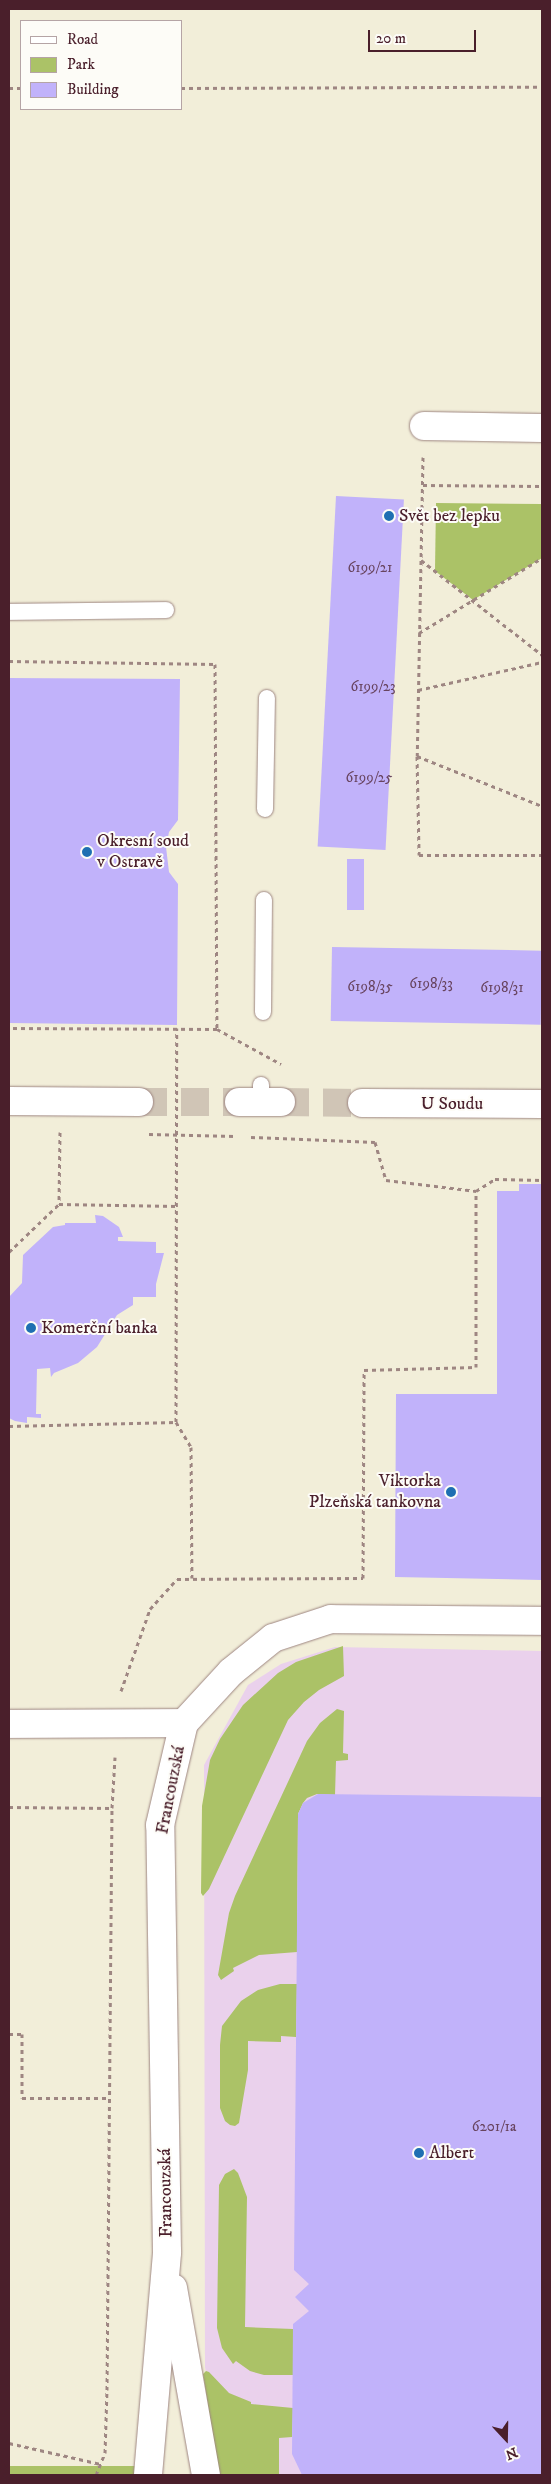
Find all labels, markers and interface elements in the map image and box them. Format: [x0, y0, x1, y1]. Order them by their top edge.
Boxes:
legend [20, 20, 182, 110]
scale bar [371, 20, 478, 52]
text: 20 m [376, 29, 406, 48]
text: Road [67, 30, 98, 49]
text: Park [67, 55, 95, 74]
text: Building [67, 80, 119, 99]
place label: Svět bez lepku [399, 505, 500, 527]
marker: Svět bez lepku [383, 510, 395, 522]
house number: 6199/21 [347, 559, 393, 577]
house number: 6199/23 [350, 678, 396, 696]
house number: 6199/25 [346, 769, 392, 787]
place label: Okresní soud v Ostravě [97, 831, 189, 874]
marker: Okresní soud v Ostravě [81, 846, 93, 858]
house number: 6198/33 [409, 975, 453, 993]
house number: 6198/35 [347, 978, 393, 996]
house number: 6198/31 [480, 979, 524, 997]
street label: U Soudu [421, 1093, 483, 1115]
place label: Komerční banka [41, 1317, 157, 1339]
marker: Komerční banka [25, 1322, 37, 1334]
place label: Viktorka Plzeňská tankovna [309, 1471, 441, 1514]
marker: Viktorka Plzeňská tankovna [445, 1486, 457, 1498]
street label: Francouzská [152, 1744, 190, 1836]
house number: 6201/1a [472, 2118, 516, 2136]
place label: Albert [429, 2142, 474, 2164]
marker: Albert [413, 2147, 425, 2159]
street label: Francouzská [154, 2148, 178, 2238]
north arrow [481, 2414, 531, 2464]
text: N [503, 2443, 520, 2463]

